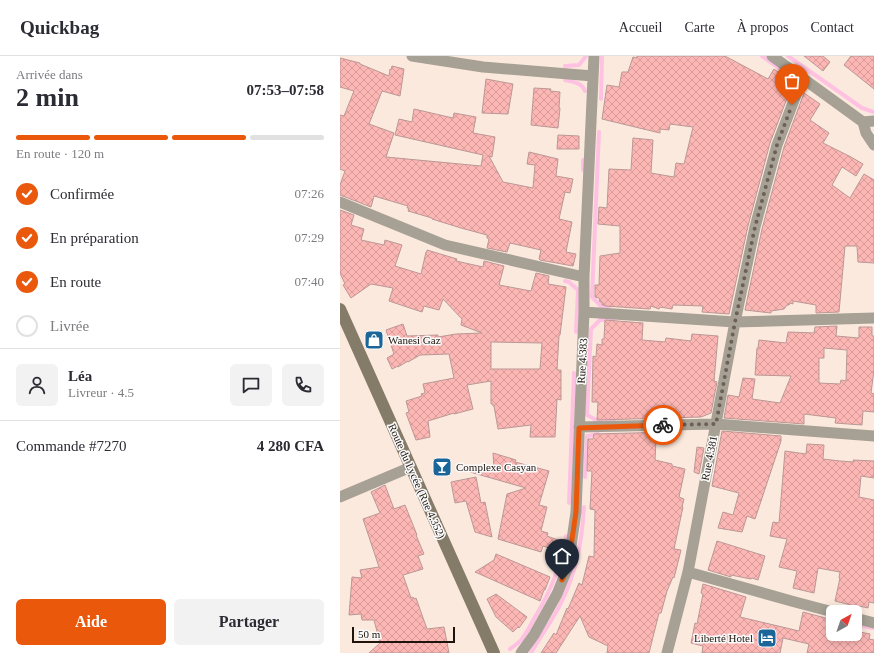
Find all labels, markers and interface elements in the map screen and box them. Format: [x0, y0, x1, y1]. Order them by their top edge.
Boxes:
text: Quickbag [20, 17, 99, 38]
text: Accueil [619, 20, 662, 35]
text: Carte [684, 20, 715, 35]
text: À propos [737, 20, 788, 35]
text: Contact [810, 20, 854, 35]
pin [775, 64, 809, 105]
text: Arrivée dans [16, 67, 83, 82]
icon: bag [781, 70, 803, 92]
text: 07:53–07:58 [247, 82, 324, 98]
text: 2 min [16, 83, 79, 112]
text: En route · 120 m [16, 146, 104, 161]
icon: check [16, 183, 38, 205]
text: Confirmée [50, 186, 114, 202]
text: 07:26 [294, 186, 324, 201]
icon: check [16, 227, 38, 249]
text: En préparation [50, 230, 139, 246]
text: 07:29 [294, 230, 324, 245]
icon: check [16, 271, 38, 293]
text: En route [50, 274, 101, 290]
text: 07:40 [294, 274, 324, 289]
text: Livrée [50, 318, 89, 334]
shop icon: Wanesi Gaz [363, 329, 385, 351]
place label: Wanesi Gaz [388, 334, 441, 346]
street label: Rue 4.383 [575, 338, 589, 384]
button: person [16, 364, 58, 406]
button: chat [230, 364, 272, 406]
button: phone [282, 364, 324, 406]
text: Léa [68, 368, 92, 384]
text: Livreur · 4.5 [68, 385, 134, 400]
courier [643, 405, 683, 445]
icon: bike [652, 414, 674, 436]
street label: Route du Lycée (Rue 4.352) [385, 422, 448, 541]
street label: Rue 4.381 [699, 435, 719, 481]
text: Commande #7270 [16, 438, 126, 454]
text: 4 280 CFA [257, 438, 324, 454]
bar icon: Complexe Casyan [431, 456, 453, 478]
place label: Complexe Casyan [456, 461, 537, 473]
pin [545, 539, 579, 580]
icon: home [551, 545, 573, 567]
button: Aide [16, 599, 166, 645]
button: Partager [174, 599, 324, 645]
north arrow [826, 605, 862, 641]
map controls [826, 605, 862, 641]
scale bar [352, 625, 455, 644]
hotel icon: Liberté Hotel [756, 627, 778, 649]
text: 50 m [358, 628, 380, 640]
place label: Liberté Hotel [694, 632, 753, 644]

